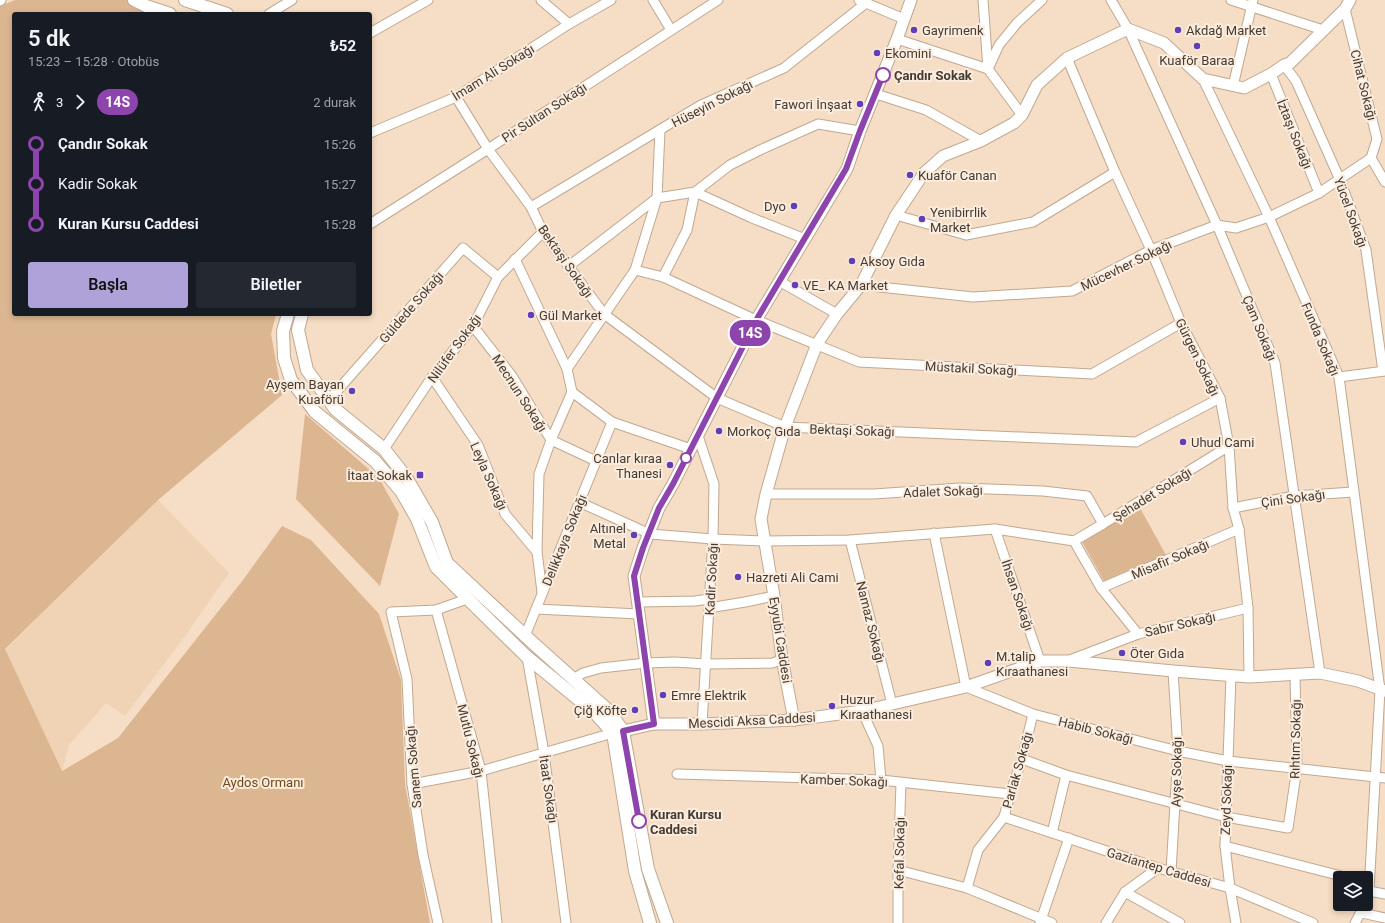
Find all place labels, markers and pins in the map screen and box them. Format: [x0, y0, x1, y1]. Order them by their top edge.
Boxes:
place label: Gayrimenk [922, 23, 984, 38]
place label: Akdağ Market [1186, 23, 1266, 38]
marker: Gayrimenk [909, 25, 919, 35]
marker: Akdağ Market [1173, 25, 1183, 35]
marker: Kuaför Baraa [1192, 41, 1202, 51]
place label: Ekomini [885, 46, 931, 61]
marker: Ekomini [872, 48, 882, 58]
place label: Kuaför Baraa [1159, 53, 1235, 68]
marker: Çandır Sokak [875, 67, 891, 83]
place label: Çandır Sokak [894, 68, 973, 83]
place label: Fawori İnşaat [774, 97, 852, 112]
marker: Fawori İnşaat [855, 99, 865, 109]
place label: Kuaför Canan [918, 168, 997, 183]
marker: Kuaför Canan [905, 170, 915, 180]
place label: Dyo [764, 199, 786, 214]
marker: Dyo [789, 201, 799, 211]
place label: Yenibirrlik Market [930, 205, 987, 235]
marker: Yenibirrlik Market [917, 214, 927, 224]
place label: Aksoy Gıda [860, 254, 925, 269]
marker: Aksoy Gıda [847, 256, 857, 266]
place label: VE_ KA Market [803, 278, 888, 293]
marker: VE_ KA Market [790, 280, 800, 290]
place label: Gül Market [539, 308, 602, 323]
marker: Gül Market [526, 310, 536, 320]
place label: Ayşem Bayan Kuaförü [266, 377, 344, 407]
marker: Ayşem Bayan Kuaförü [347, 386, 357, 396]
place label: Morkoç Gıda [727, 424, 801, 439]
marker: Morkoç Gıda [714, 426, 724, 436]
place label: Uhud Cami [1191, 435, 1254, 450]
marker: Uhud Cami [1178, 437, 1188, 447]
place label: Canlar kıraa Thanesi [593, 451, 662, 481]
unlabelled marker [680, 452, 692, 464]
marker: Canlar kıraa Thanesi [665, 460, 675, 470]
place label: İtaat Sokak [347, 468, 412, 483]
marker: İtaat Sokak [415, 470, 425, 480]
place label: Altınel Metal [590, 521, 626, 551]
marker: Altınel Metal [629, 530, 639, 540]
place label: Hazreti Ali Cami [746, 570, 839, 585]
marker: Hazreti Ali Cami [733, 572, 743, 582]
place label: Öter Gıda [1130, 646, 1184, 661]
marker: Öter Gıda [1117, 648, 1127, 658]
place label: M.talip Kıraathanesi [996, 649, 1068, 679]
marker: M.talip Kıraathanesi [983, 658, 993, 668]
place label: Emre Elektrik [671, 688, 747, 703]
marker: Emre Elektrik [658, 690, 668, 700]
place label: Huzur Kıraathanesi [840, 692, 912, 722]
marker: Huzur Kıraathanesi [827, 701, 837, 711]
place label: Çiğ Köfte [574, 703, 627, 718]
marker: Çiğ Köfte [630, 705, 640, 715]
place label: Kuran Kursu Caddesi [650, 807, 722, 837]
marker: Kuran Kursu Caddesi [631, 813, 647, 829]

